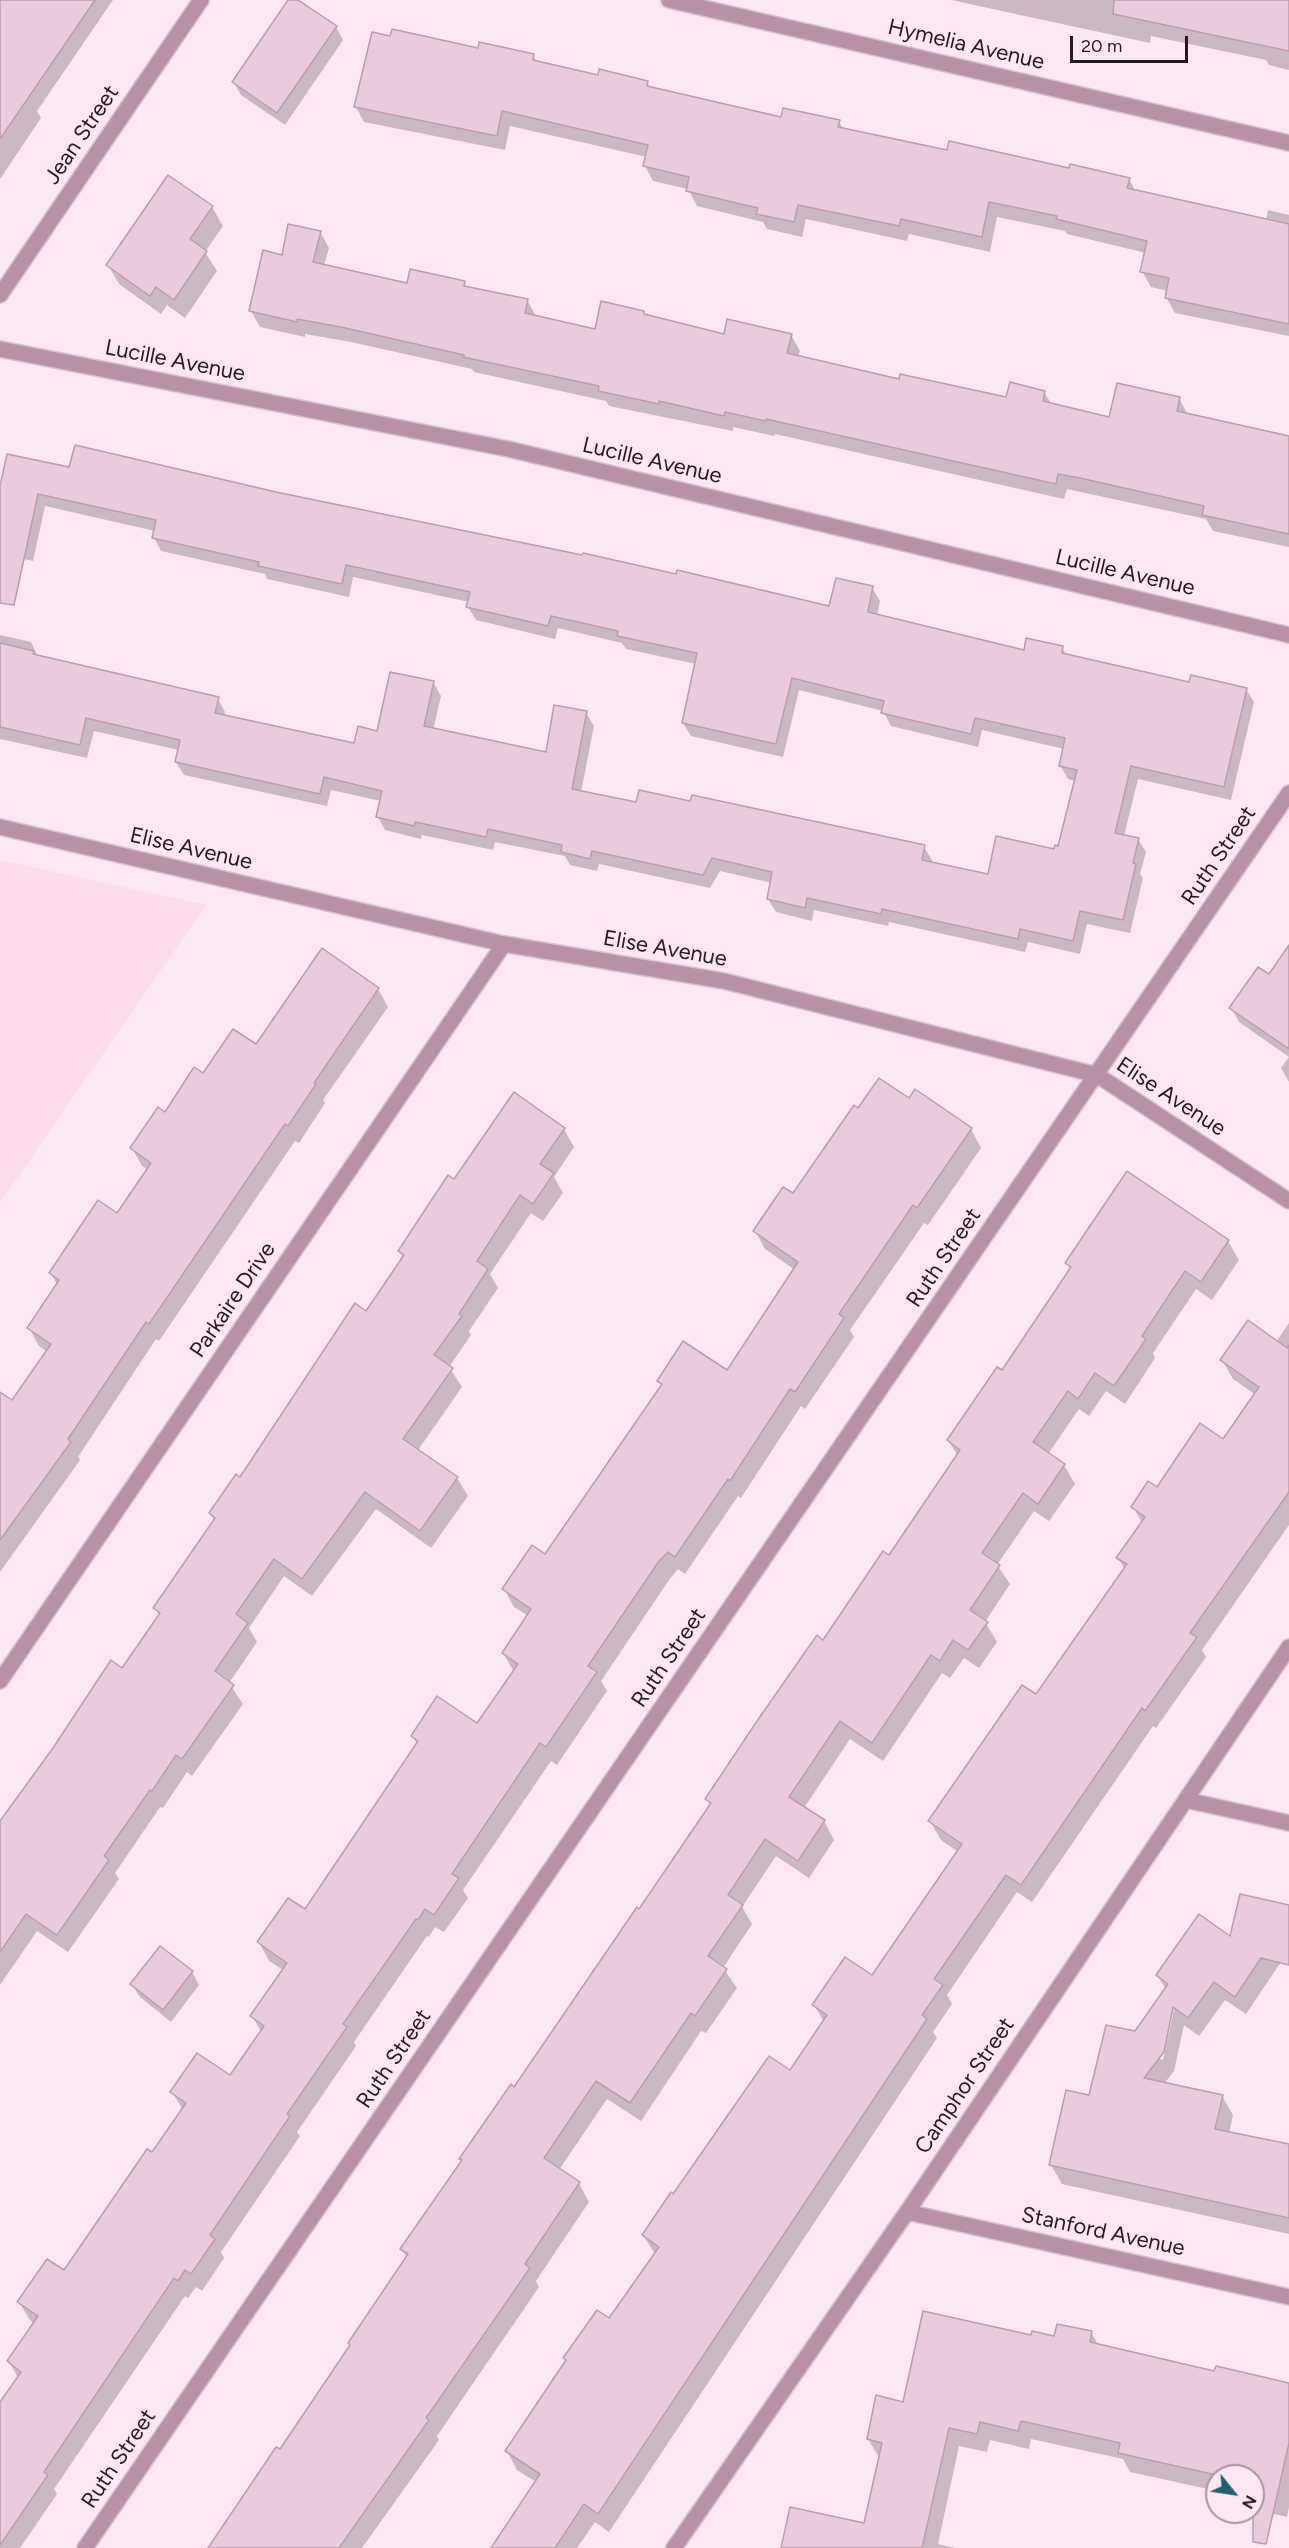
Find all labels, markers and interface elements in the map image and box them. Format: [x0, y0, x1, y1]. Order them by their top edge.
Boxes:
street label: Hymelia Avenue [885, 14, 1047, 76]
scale bar [1073, 24, 1192, 62]
text: 20 m [1081, 35, 1122, 57]
street label: Jean Street [39, 80, 125, 190]
street label: Lucille Avenue [103, 334, 247, 388]
street label: Lucille Avenue [580, 432, 724, 490]
street label: Lucille Avenue [1053, 544, 1197, 602]
street label: Ruth Street [1176, 801, 1262, 911]
street label: Elise Avenue [127, 822, 255, 876]
street label: Elise Avenue [601, 925, 729, 973]
street label: Elise Avenue [1111, 1052, 1231, 1142]
street label: Ruth Street [901, 1203, 987, 1313]
street label: Parkaire Drive [185, 1237, 281, 1363]
street label: Ruth Street [626, 1603, 712, 1713]
street label: Ruth Street [351, 2004, 437, 2114]
street label: Camphor Street [910, 2013, 1020, 2159]
street label: Stanford Avenue [1019, 2202, 1187, 2262]
street label: Ruth Street [76, 2404, 162, 2514]
north arrow [1205, 2464, 1265, 2524]
text: N [1238, 2492, 1261, 2512]

